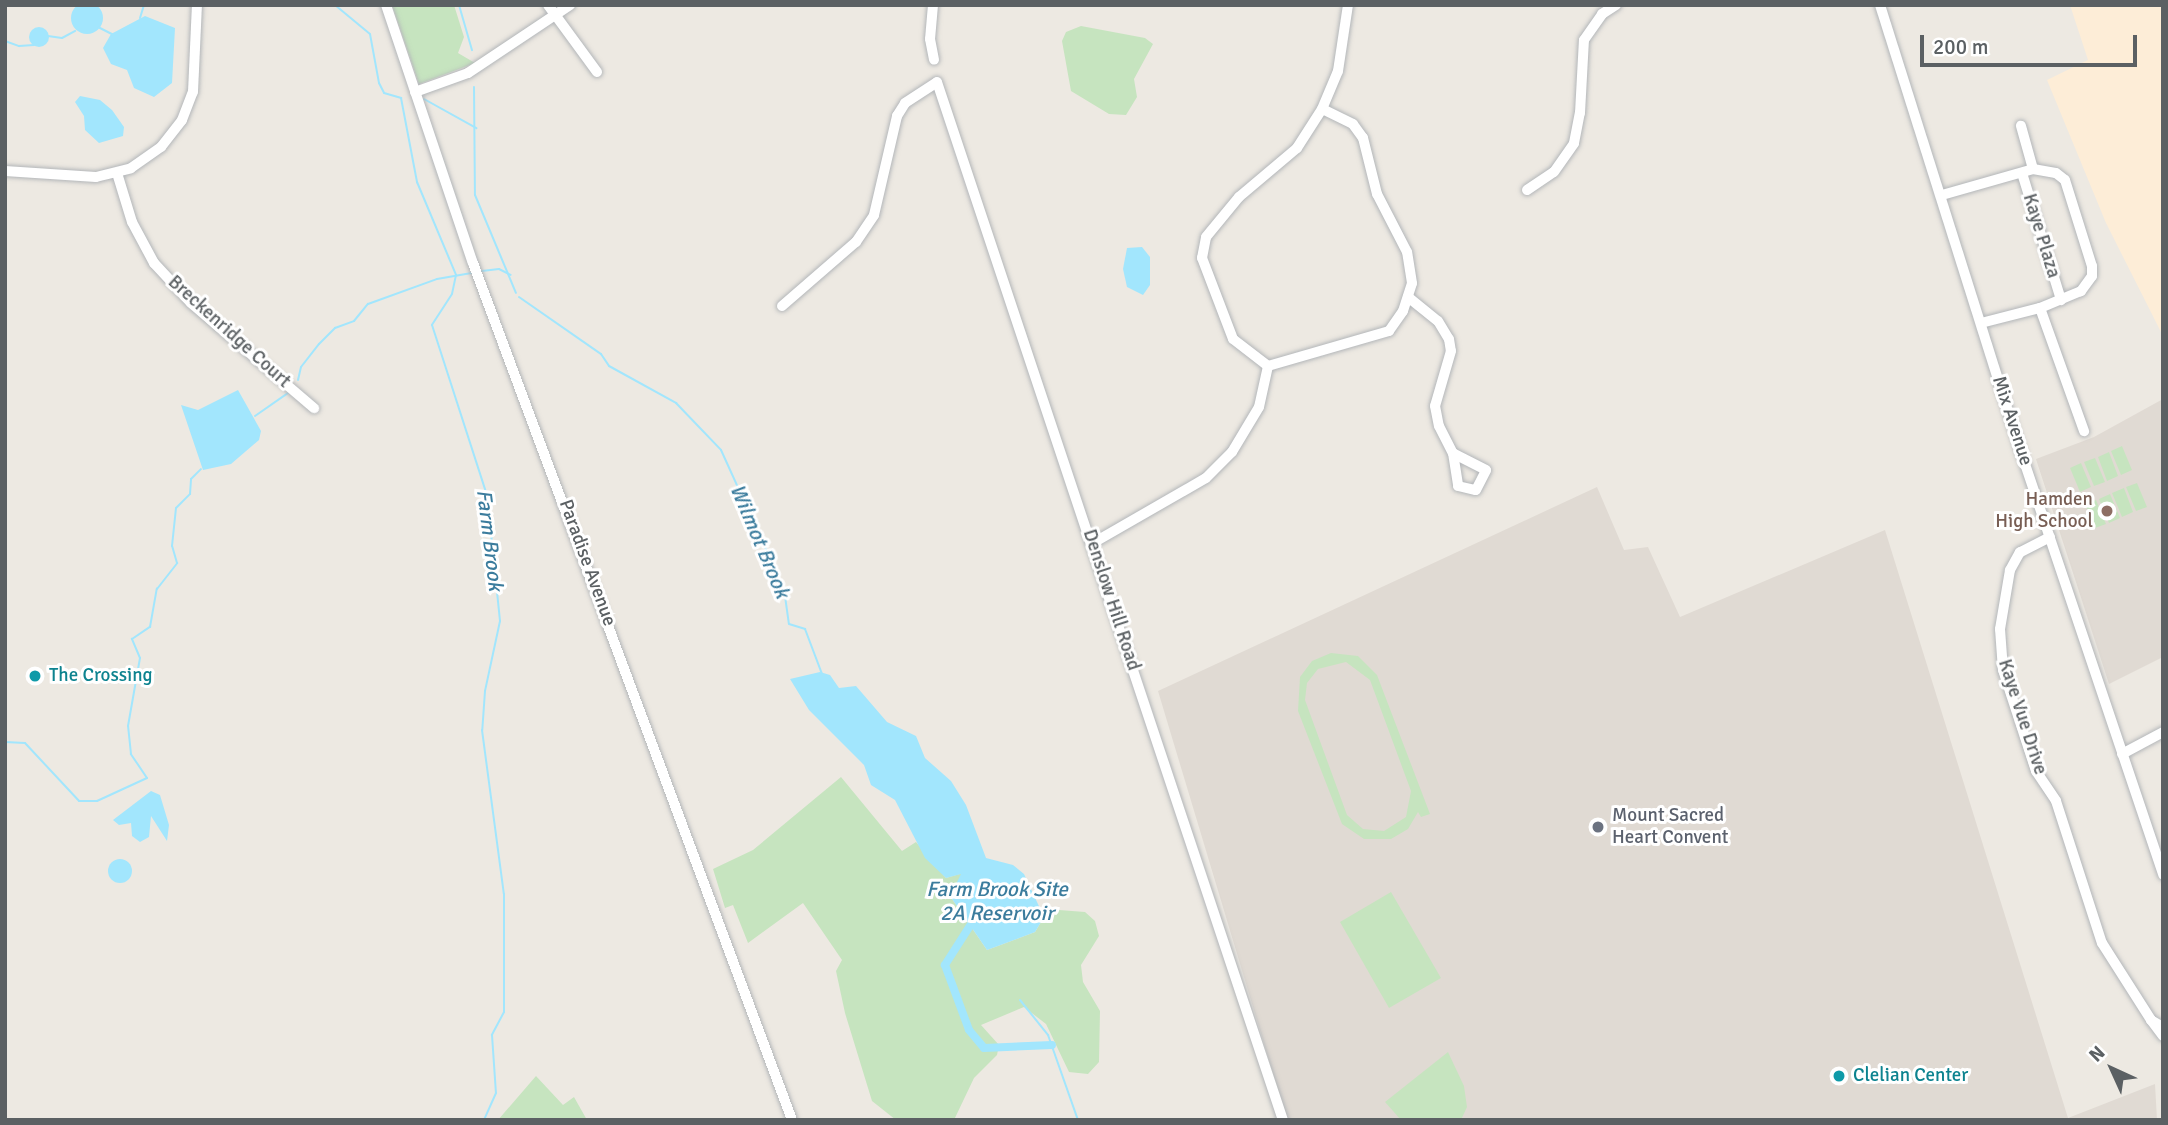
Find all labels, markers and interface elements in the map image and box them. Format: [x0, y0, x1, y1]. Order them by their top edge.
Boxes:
scale bar [1923, 21, 2140, 65]
text: 200 m [1933, 34, 1988, 60]
street label: Kaye Plaza [2017, 191, 2065, 281]
street label: Breckenridge Court [163, 271, 295, 393]
street label: Mix Avenue [1987, 373, 2037, 469]
water label: Wilmot Brook [725, 480, 795, 602]
water label: Farm Brook [471, 488, 509, 592]
place label: Hamden High School [1995, 489, 2093, 533]
street label: Paradise Avenue [554, 497, 620, 629]
marker: Hamden High School [2099, 503, 2115, 519]
street label: Denslow Hill Road [1077, 526, 1145, 674]
street label: Kaye Vue Drive [1993, 656, 2051, 778]
place label: The Crossing [49, 665, 153, 687]
marker: The Crossing [27, 668, 43, 684]
place label: Mount Sacred Heart Convent [1612, 805, 1728, 849]
marker: Mount Sacred Heart Convent [1590, 819, 1606, 835]
water label: Farm Brook Site 2A Reservoir [926, 876, 1068, 926]
north arrow [2077, 1034, 2147, 1104]
text: N [2084, 1041, 2110, 1067]
place label: Clelian Center [1853, 1065, 1968, 1087]
marker: Clelian Center [1831, 1068, 1847, 1084]

